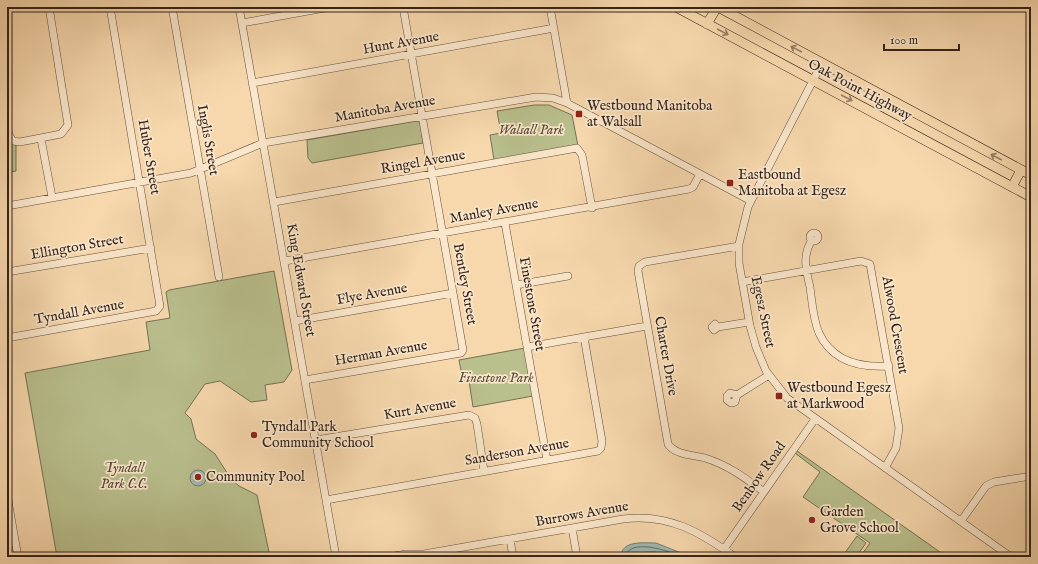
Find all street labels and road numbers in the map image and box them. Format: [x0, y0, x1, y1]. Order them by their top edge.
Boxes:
street label: Hunt Avenue [361, 27, 441, 59]
street label: Oak Point Highway [805, 55, 915, 125]
street label: Manitoba Avenue [333, 91, 437, 127]
street label: Inglis Street [193, 103, 223, 177]
street label: Huber Street [134, 118, 164, 196]
street label: Ringel Avenue [379, 146, 467, 178]
street label: Manley Avenue [448, 194, 540, 228]
street label: King Edward Street [282, 222, 320, 338]
street label: Ellington Street [29, 230, 125, 264]
street label: Bentley Street [449, 242, 481, 327]
street label: Finestone Street [515, 255, 549, 353]
street label: Egesz Street [747, 274, 779, 350]
street label: Alwood Crescent [877, 274, 912, 375]
street label: Flye Avenue [335, 279, 409, 309]
street label: Tyndall Avenue [33, 295, 126, 329]
street label: Charter Drive [650, 315, 682, 398]
street label: Herman Avenue [333, 336, 429, 370]
street label: Kurt Avenue [382, 394, 458, 424]
street label: Sanderson Avenue [464, 434, 571, 470]
street label: Benbow Road [728, 438, 790, 516]
street label: Burrows Avenue [534, 497, 630, 531]

